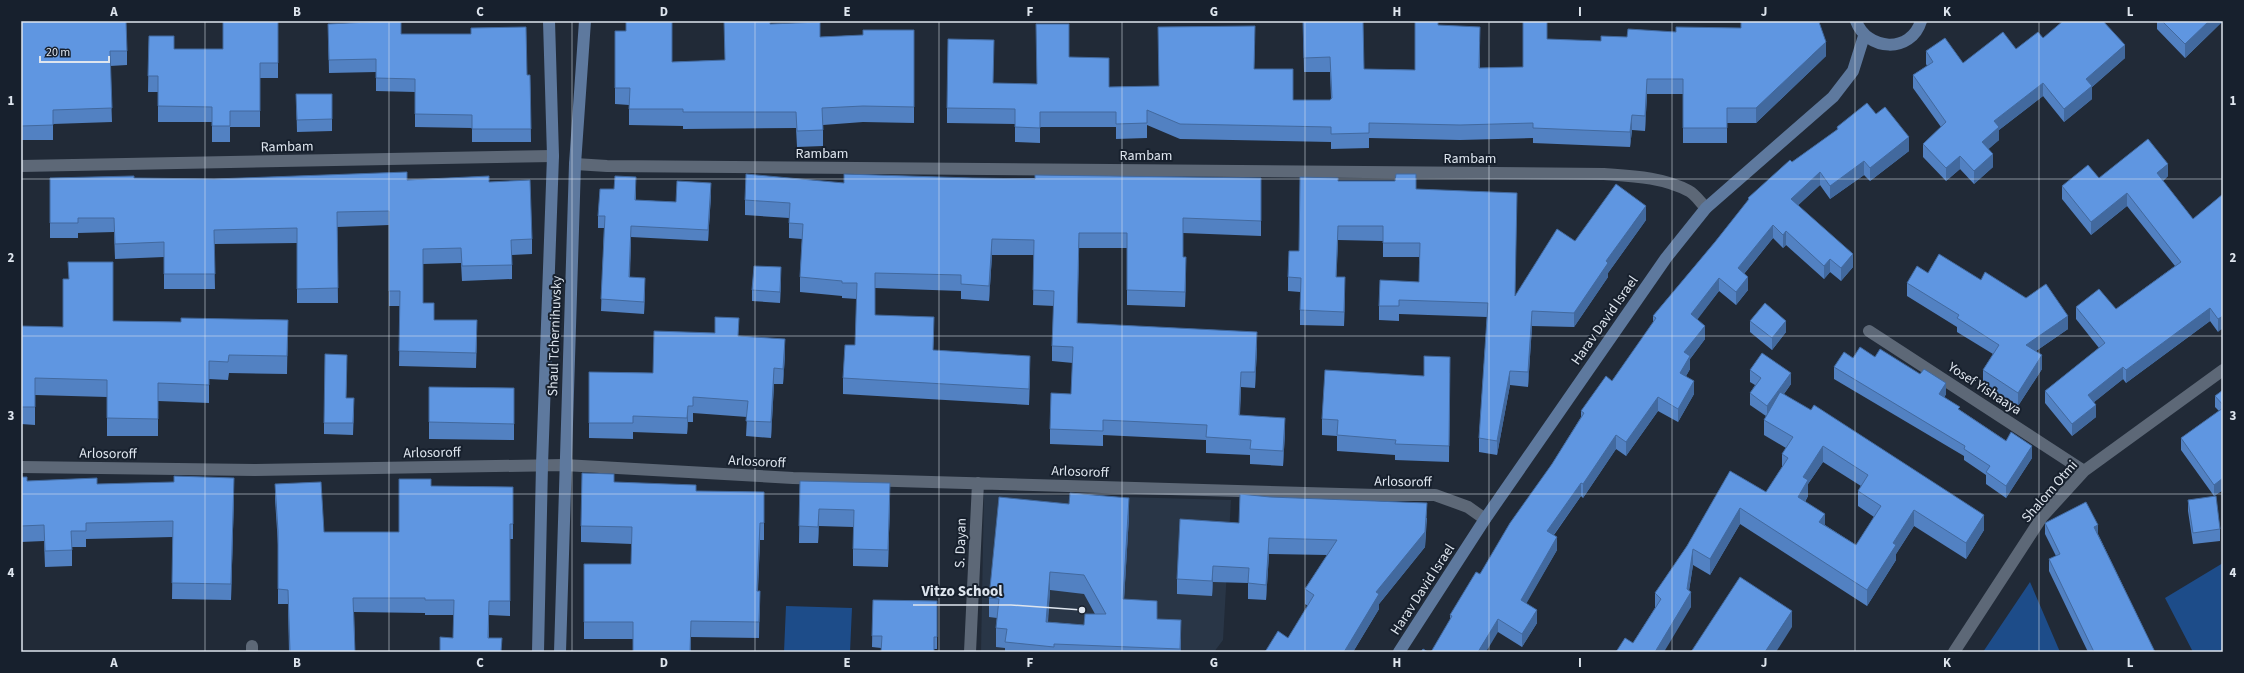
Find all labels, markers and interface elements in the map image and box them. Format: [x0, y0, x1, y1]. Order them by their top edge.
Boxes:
text: A [109, 3, 118, 21]
text: B [293, 3, 301, 21]
text: C [476, 3, 484, 21]
text: D [660, 3, 668, 21]
text: E [843, 3, 851, 21]
text: F [1027, 3, 1034, 21]
text: G [1210, 3, 1218, 21]
text: H [1393, 3, 1401, 21]
text: I [1578, 3, 1582, 21]
text: J [1761, 3, 1767, 21]
text: K [1943, 3, 1952, 21]
text: L [2127, 3, 2134, 21]
scale bar [40, 38, 109, 64]
text: 20 m [46, 44, 70, 61]
text: 1 [8, 92, 15, 110]
text: 1 [2230, 92, 2237, 110]
street label: Rambam [260, 137, 314, 157]
street label: Rambam [796, 144, 848, 164]
street label: Rambam [1120, 146, 1172, 166]
street label: Rambam [1444, 149, 1496, 169]
text: 2 [8, 249, 15, 267]
text: 2 [2230, 249, 2237, 267]
street label: Harav David Israel [1567, 271, 1643, 369]
street label: Shaul Tchernihuvsky [543, 275, 567, 397]
street label: Yosef Yishaaya [1943, 357, 2025, 420]
text: 3 [8, 407, 15, 425]
text: 3 [2230, 407, 2237, 425]
street label: Arlosoroff [403, 442, 462, 463]
street label: Arlosoroff [79, 444, 138, 465]
street label: Arlosoroff [728, 451, 787, 474]
street label: Shalom Otmi [2017, 456, 2082, 527]
street label: Arlosoroff [1051, 461, 1110, 483]
street label: Arlosoroff [1374, 472, 1433, 493]
street label: S. Dayan [950, 517, 972, 569]
street label: Harav David Israel [1386, 540, 1460, 639]
text: 4 [8, 564, 15, 582]
text: 4 [2230, 564, 2237, 582]
callout: Vitzo School [913, 578, 1011, 605]
text: Vitzo School [920, 581, 1003, 602]
text: A [109, 654, 118, 672]
text: B [293, 654, 301, 672]
text: C [476, 654, 484, 672]
text: D [660, 654, 668, 672]
text: E [843, 654, 851, 672]
text: F [1027, 654, 1034, 672]
text: G [1210, 654, 1218, 672]
text: H [1393, 654, 1401, 672]
text: I [1578, 654, 1582, 672]
text: J [1761, 654, 1767, 672]
text: K [1943, 654, 1952, 672]
text: L [2127, 654, 2134, 672]

